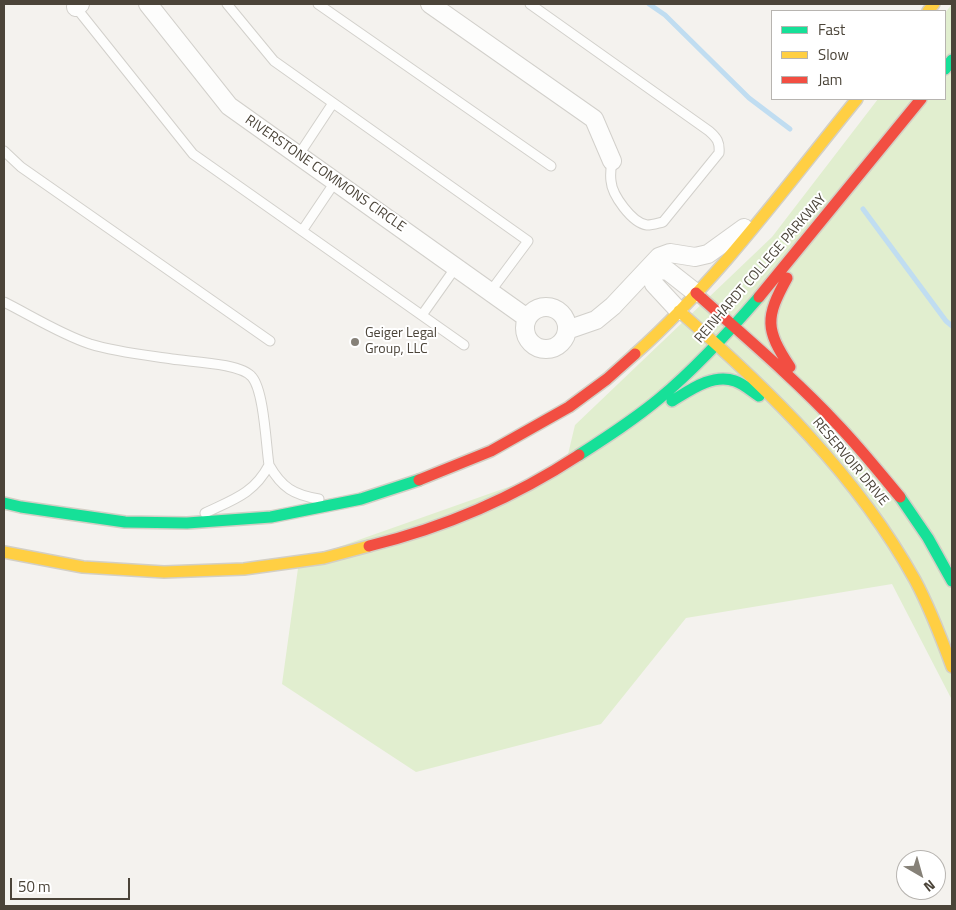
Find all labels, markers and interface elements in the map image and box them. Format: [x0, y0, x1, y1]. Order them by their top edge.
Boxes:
legend [771, 10, 946, 100]
text: Fast [818, 18, 845, 41]
text: Slow [818, 43, 849, 66]
text: Jam [818, 68, 842, 91]
street label: RIVERSTONE COMMONS CIRCLE [241, 112, 409, 236]
street label: REINHARDT COLLEGE PARKWAY [692, 191, 830, 347]
place label: Geiger Legal Group, LLC [365, 326, 437, 358]
marker: Geiger Legal Group, LLC [349, 336, 361, 348]
street label: RESERVOIR DRIVE [808, 415, 892, 509]
north arrow [896, 850, 946, 900]
scale bar [12, 868, 132, 900]
text: 50 m [18, 875, 51, 898]
text: N [920, 875, 940, 898]

